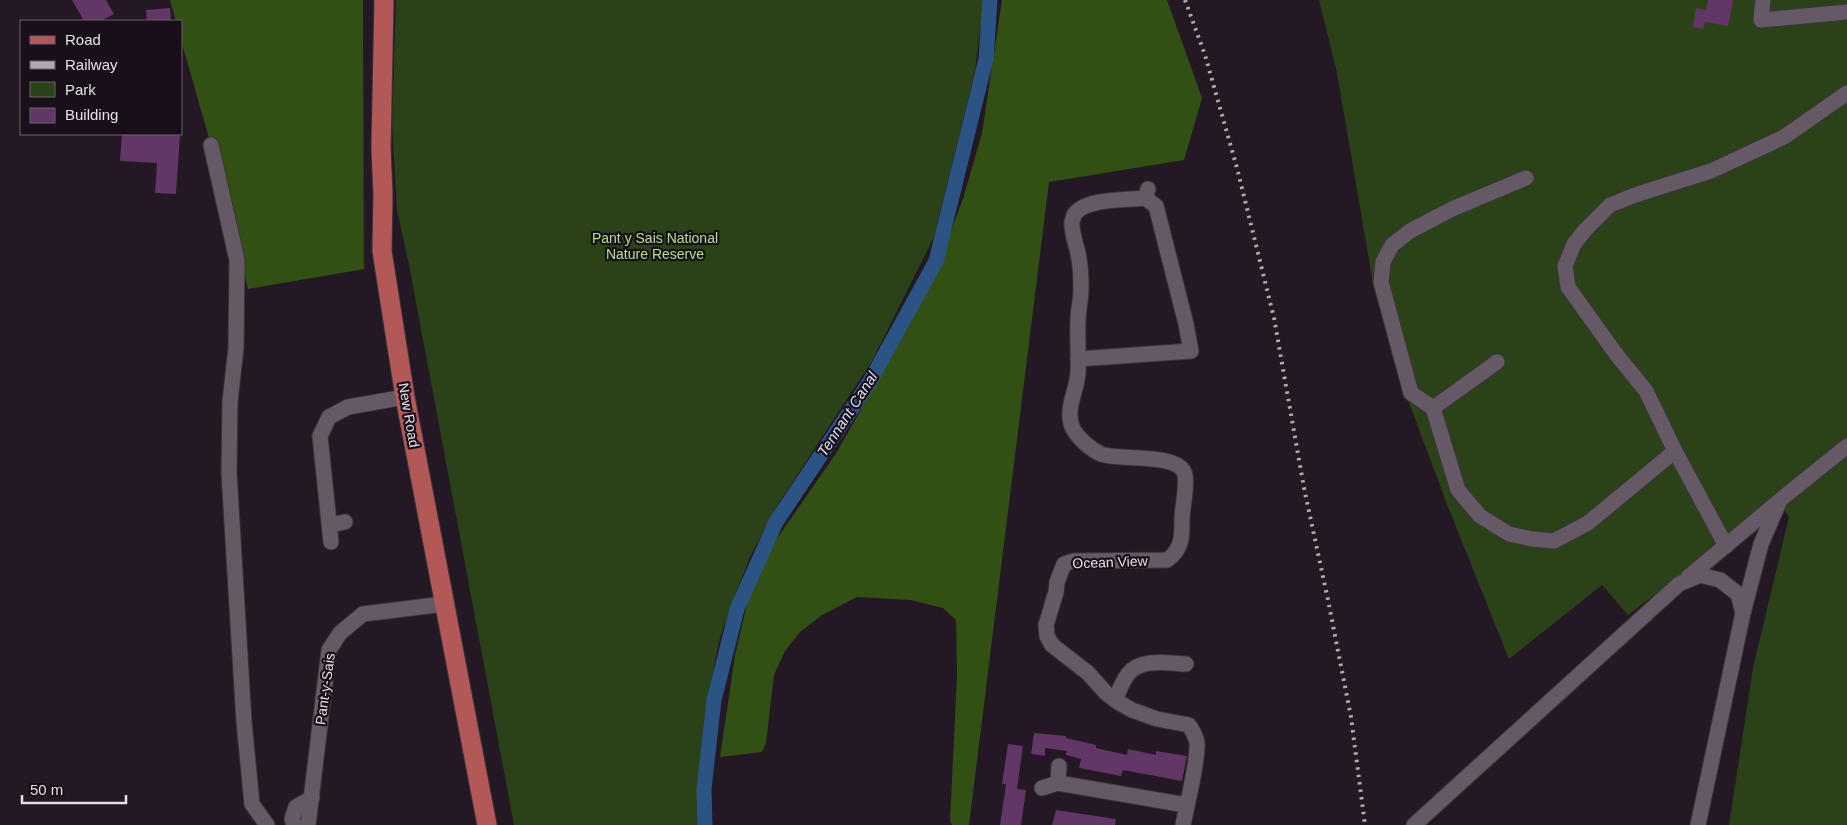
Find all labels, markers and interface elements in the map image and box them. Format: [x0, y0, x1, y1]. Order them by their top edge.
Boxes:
legend [20, 20, 182, 135]
text: Road [65, 31, 101, 48]
text: Railway [65, 56, 118, 73]
text: Park [65, 81, 96, 98]
text: Building [65, 106, 118, 123]
park label: Pant y Sais National Nature Reserve [592, 230, 718, 262]
water label: Tennant Canal [813, 368, 881, 459]
street label: New Road [395, 381, 423, 449]
street label: Ocean View [1072, 553, 1149, 571]
street label: Pant-y-Sais [312, 652, 338, 726]
scale bar [22, 772, 126, 804]
text: 50 m [30, 781, 63, 798]

